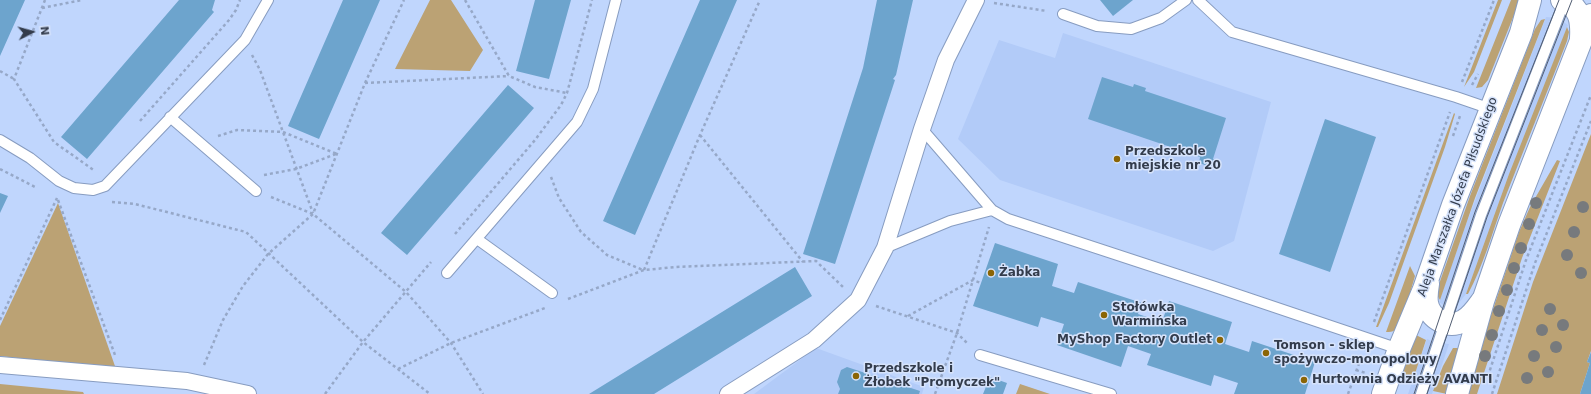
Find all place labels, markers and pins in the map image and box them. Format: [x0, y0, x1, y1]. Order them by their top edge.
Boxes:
place label: Przedszkole miejskie nr 20 [1125, 145, 1221, 173]
marker: Przedszkole miejskie nr 20 [1112, 154, 1122, 164]
place label: Żabka [999, 266, 1040, 280]
marker: Żabka [986, 268, 996, 278]
place label: Stołówka Warmińska [1112, 301, 1187, 329]
marker: Stołówka Warmińska [1099, 310, 1109, 320]
place label: MyShop Factory Outlet [1057, 333, 1212, 347]
marker: MyShop Factory Outlet [1215, 335, 1225, 345]
place label: Tomson - sklep spożywczo-monopolowy [1274, 339, 1437, 367]
marker: Tomson - sklep spożywczo-monopolowy [1261, 348, 1271, 358]
place label: Przedszkole i Żłobek "Promyczek" [864, 362, 1000, 390]
marker: Przedszkole i Żłobek "Promyczek" [851, 371, 861, 381]
place label: Hurtownia Odzieży AVANTI [1312, 373, 1492, 387]
marker: Hurtownia Odzieży AVANTI [1299, 375, 1309, 385]

